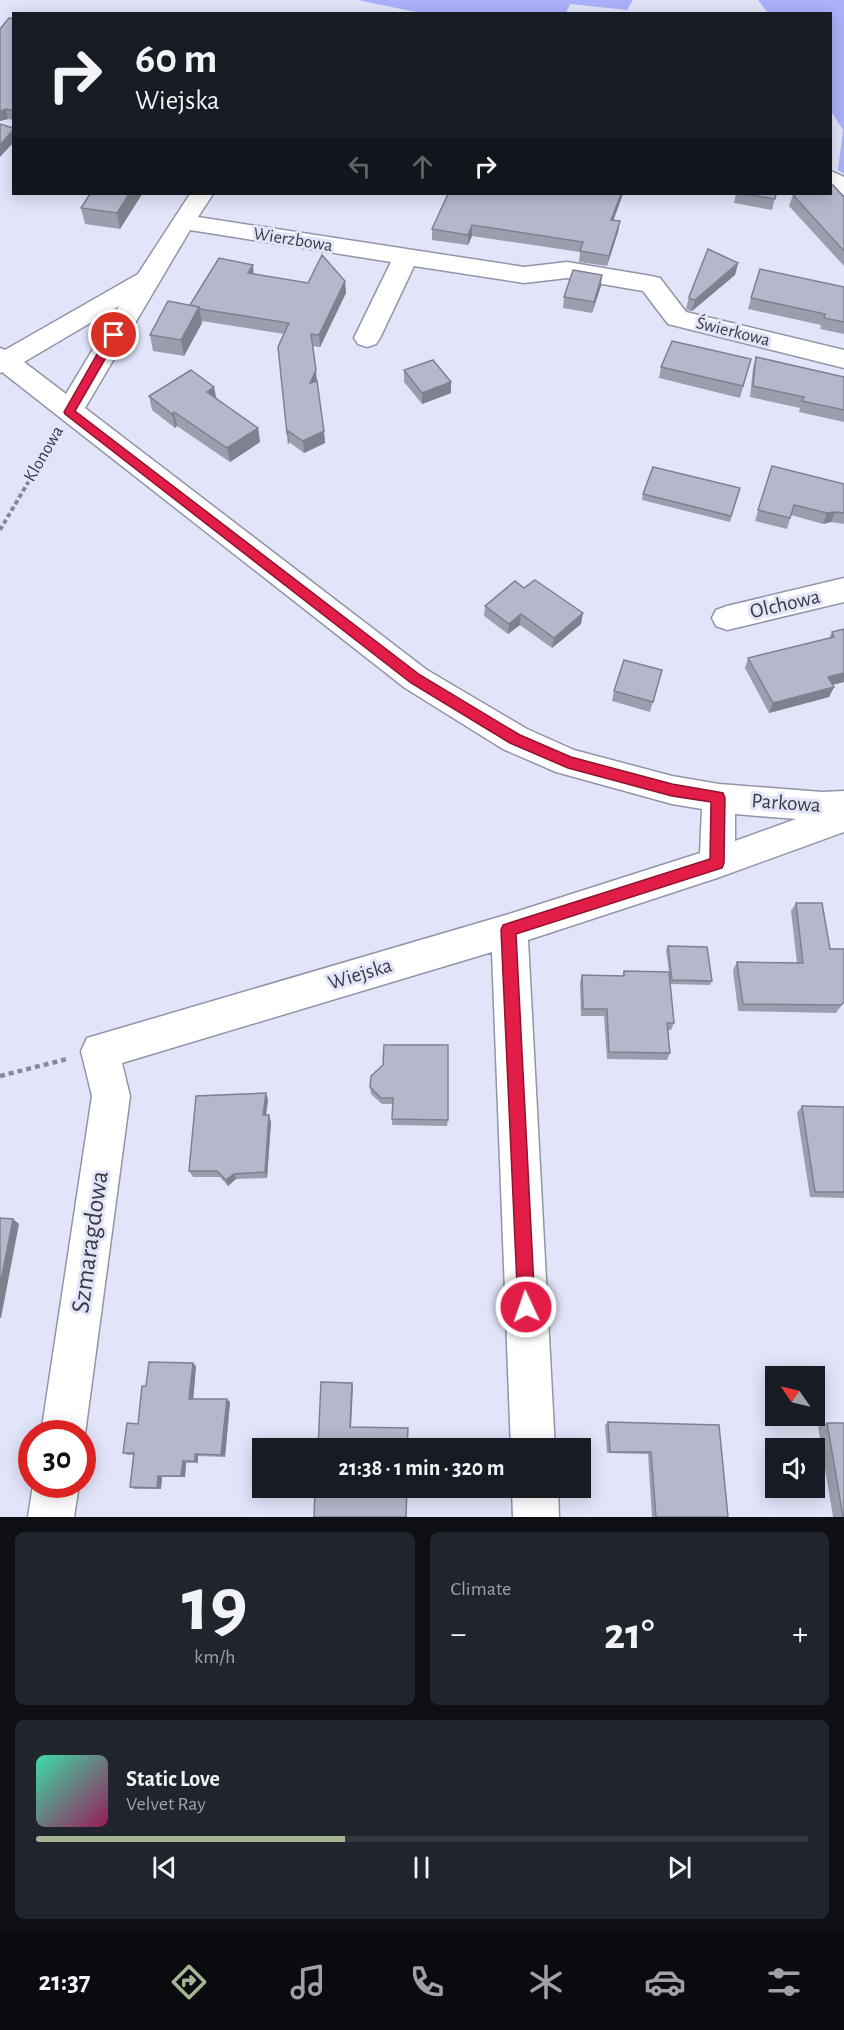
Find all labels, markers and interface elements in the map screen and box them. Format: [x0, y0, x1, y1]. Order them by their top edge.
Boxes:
icon: right [36, 36, 114, 114]
text: 60 m [135, 38, 217, 80]
text: Wiejska [135, 87, 219, 114]
icon: left [343, 150, 376, 183]
icon: ahead [406, 150, 439, 183]
icon: right [469, 150, 502, 183]
street label: Wierzbowa [252, 225, 334, 255]
pin [88, 309, 139, 360]
street label: Świerkowa [694, 311, 772, 350]
icon: arrive [97, 318, 130, 351]
street label: Klonowa [21, 423, 67, 485]
street label: Olchowa [748, 586, 822, 622]
street label: Parkowa [751, 790, 822, 816]
street label: Wiejska [326, 954, 395, 994]
street label: Szmaragdowa [67, 1169, 113, 1315]
position arrow [494, 1275, 558, 1339]
north arrow [765, 1366, 825, 1426]
map controls [765, 1366, 825, 1498]
speed limit sign: 30 [18, 1420, 96, 1498]
button: sound [765, 1438, 825, 1498]
text: 21:38 · 1 min · 320 m [339, 1457, 504, 1479]
text: 19 [182, 1567, 248, 1645]
text: Climate [451, 1579, 511, 1599]
text: 21° [604, 1612, 655, 1657]
text: − [451, 1618, 466, 1651]
text: + [792, 1618, 808, 1651]
text: km/h [194, 1647, 235, 1667]
text: Static Love [126, 1768, 220, 1790]
text: Velvet Ray [126, 1794, 206, 1814]
icon: previous [148, 1851, 181, 1884]
icon: pause [405, 1851, 438, 1884]
icon: next [663, 1851, 696, 1884]
icon: directions [168, 1961, 210, 2003]
icon: music [287, 1961, 329, 2003]
icon: phone [406, 1961, 448, 2003]
icon: climate [525, 1961, 567, 2003]
icon: car [644, 1961, 686, 2003]
icon: filters [763, 1961, 805, 2003]
text: 21:37 [39, 1968, 90, 1995]

